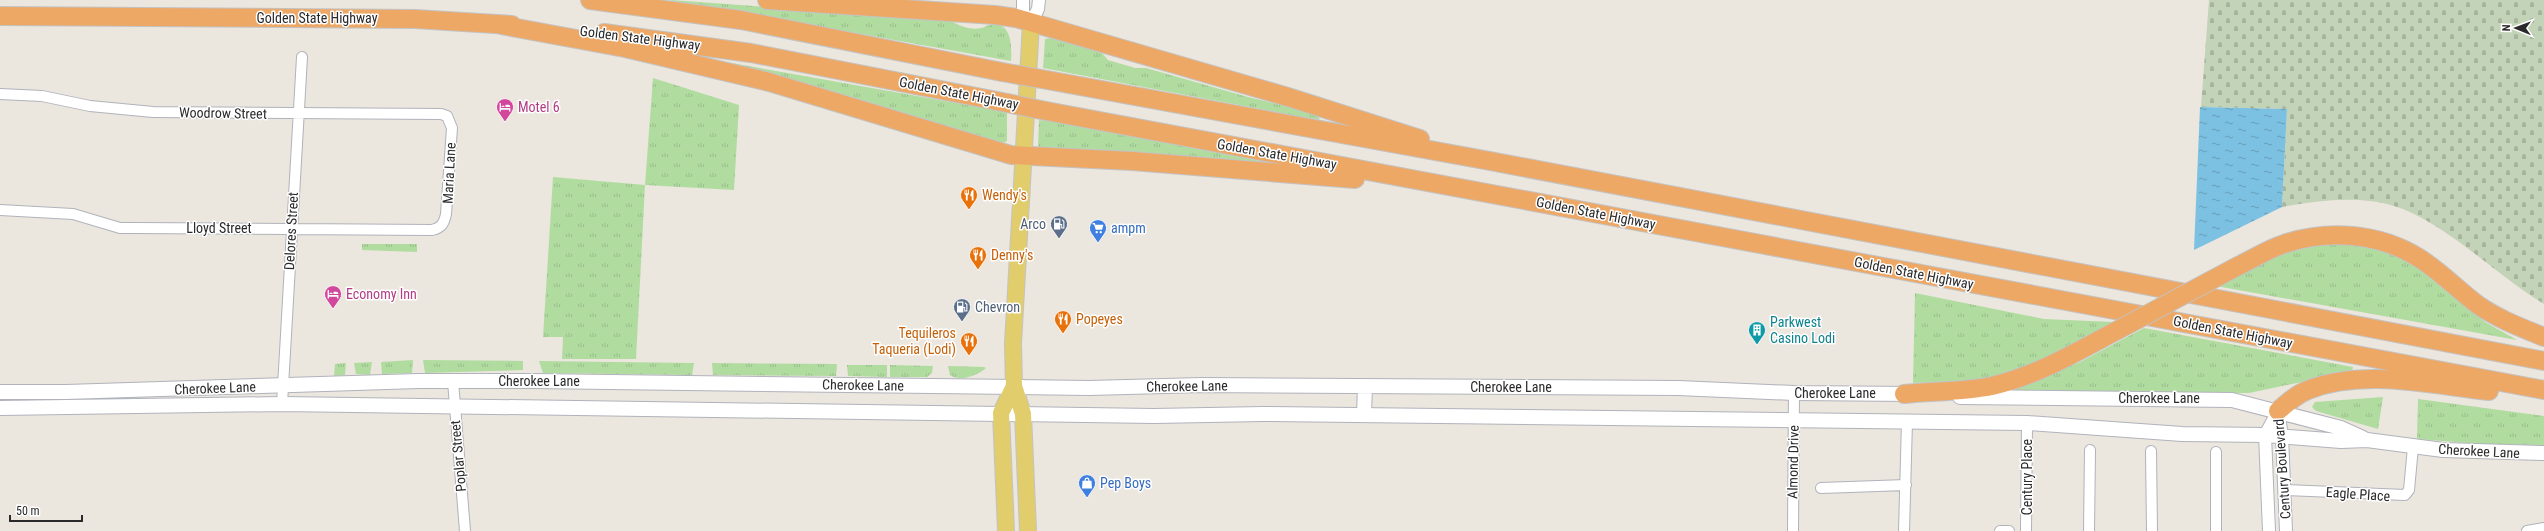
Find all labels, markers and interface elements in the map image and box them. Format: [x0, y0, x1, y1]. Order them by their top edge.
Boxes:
north arrow [2496, 8, 2536, 48]
street label: Golden State Highway [256, 10, 378, 26]
street label: Golden State Highway [579, 23, 701, 53]
text: N [2500, 24, 2513, 31]
street label: Golden State Highway [898, 74, 1020, 112]
hotel icon: Motel 6 [495, 97, 515, 122]
place label: Motel 6 [518, 99, 560, 115]
street label: Woodrow Street [179, 104, 267, 122]
street label: Golden State Highway [1216, 136, 1338, 172]
street label: Maria Lane [439, 141, 459, 204]
restaurant icon: Wendy's [959, 185, 979, 210]
place label: Wendy's [982, 187, 1027, 203]
street label: Delores Street [281, 192, 301, 270]
street label: Golden State Highway [1535, 194, 1657, 232]
fuel station icon: Arco [1049, 214, 1069, 239]
place label: Arco [1020, 216, 1046, 232]
supermarket icon: ampm [1088, 218, 1108, 243]
street label: Lloyd Street [186, 220, 252, 236]
place label: ampm [1111, 220, 1146, 236]
restaurant icon: Denny's [968, 245, 988, 270]
place label: Denny's [991, 247, 1033, 263]
street label: Golden State Highway [1853, 254, 1975, 292]
hotel icon: Economy Inn [323, 284, 343, 309]
place label: Economy Inn [346, 286, 417, 302]
fuel station icon: Chevron [952, 297, 972, 322]
place label: Chevron [975, 299, 1020, 315]
restaurant icon: Popeyes [1053, 309, 1073, 334]
place label: Popeyes [1076, 311, 1123, 327]
street label: Golden State Highway [2172, 313, 2294, 351]
place label: Parkwest Casino Lodi [1770, 314, 1835, 346]
building icon: Parkwest Casino Lodi [1747, 320, 1767, 345]
place label: Tequileros Taqueria (Lodi) [872, 325, 956, 358]
restaurant icon: Tequileros Taqueria (Lodi) [959, 331, 979, 356]
street label: Cherokee Lane [498, 373, 580, 389]
street label: Cherokee Lane [822, 376, 904, 394]
street label: Cherokee Lane [1146, 377, 1228, 395]
street label: Cherokee Lane [174, 379, 257, 397]
street label: Cherokee Lane [1470, 379, 1552, 395]
street label: Cherokee Lane [1794, 385, 1876, 401]
street label: Cherokee Lane [2118, 390, 2200, 406]
street label: Century Boulevard [2271, 418, 2293, 520]
street label: Poplar Street [447, 420, 469, 492]
street label: Almond Drive [1784, 425, 1802, 499]
street label: Century Place [2019, 438, 2035, 515]
street label: Cherokee Lane [2438, 441, 2521, 461]
shop icon: Pep Boys [1077, 473, 1097, 498]
place label: Pep Boys [1100, 475, 1151, 491]
street label: Eagle Place [2325, 484, 2391, 504]
scale bar [10, 497, 82, 523]
text: 50 m [16, 504, 40, 518]

